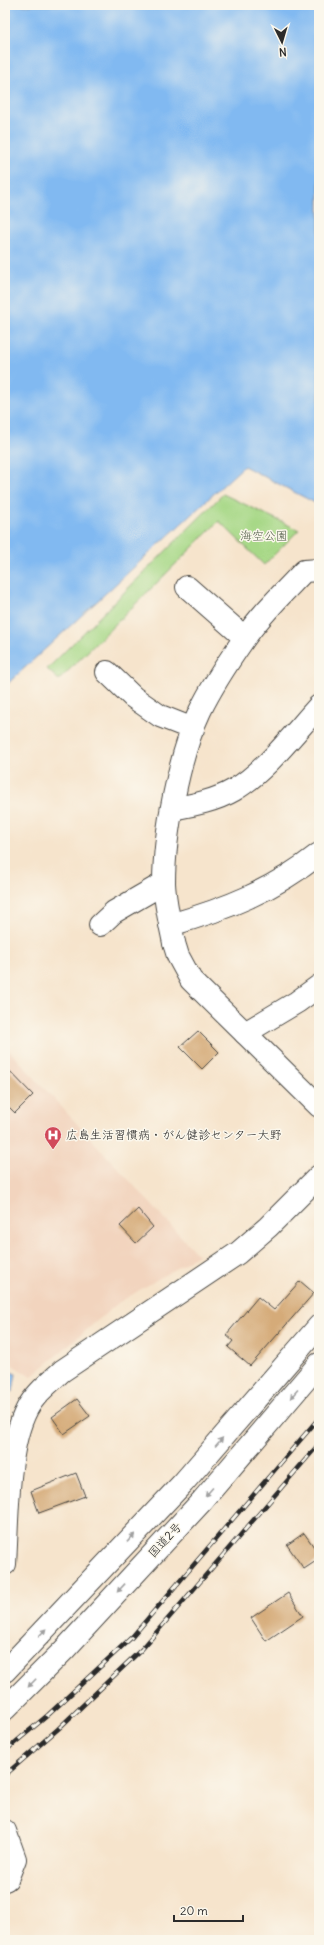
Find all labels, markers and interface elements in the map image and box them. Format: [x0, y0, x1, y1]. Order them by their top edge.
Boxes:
north arrow [262, 22, 302, 62]
text: N [278, 45, 287, 59]
park label: 海空公園 [240, 528, 288, 543]
hospital icon: 広島生活習慣病・がん健診センター大野 [43, 1125, 63, 1150]
place label: 広島生活習慣病・がん健診センター大野 [66, 1127, 282, 1142]
one-way arrow [289, 1389, 298, 1399]
one-way arrow [214, 1437, 223, 1447]
one-way arrow [204, 1487, 213, 1498]
street label: 国道2号 [145, 1519, 185, 1560]
one-way arrow [126, 1533, 136, 1543]
one-way arrow [116, 1583, 126, 1593]
one-way arrow [37, 1628, 47, 1638]
one-way arrow [27, 1678, 37, 1688]
scale bar [174, 1897, 243, 1923]
text: 20 m [180, 1903, 208, 1918]

